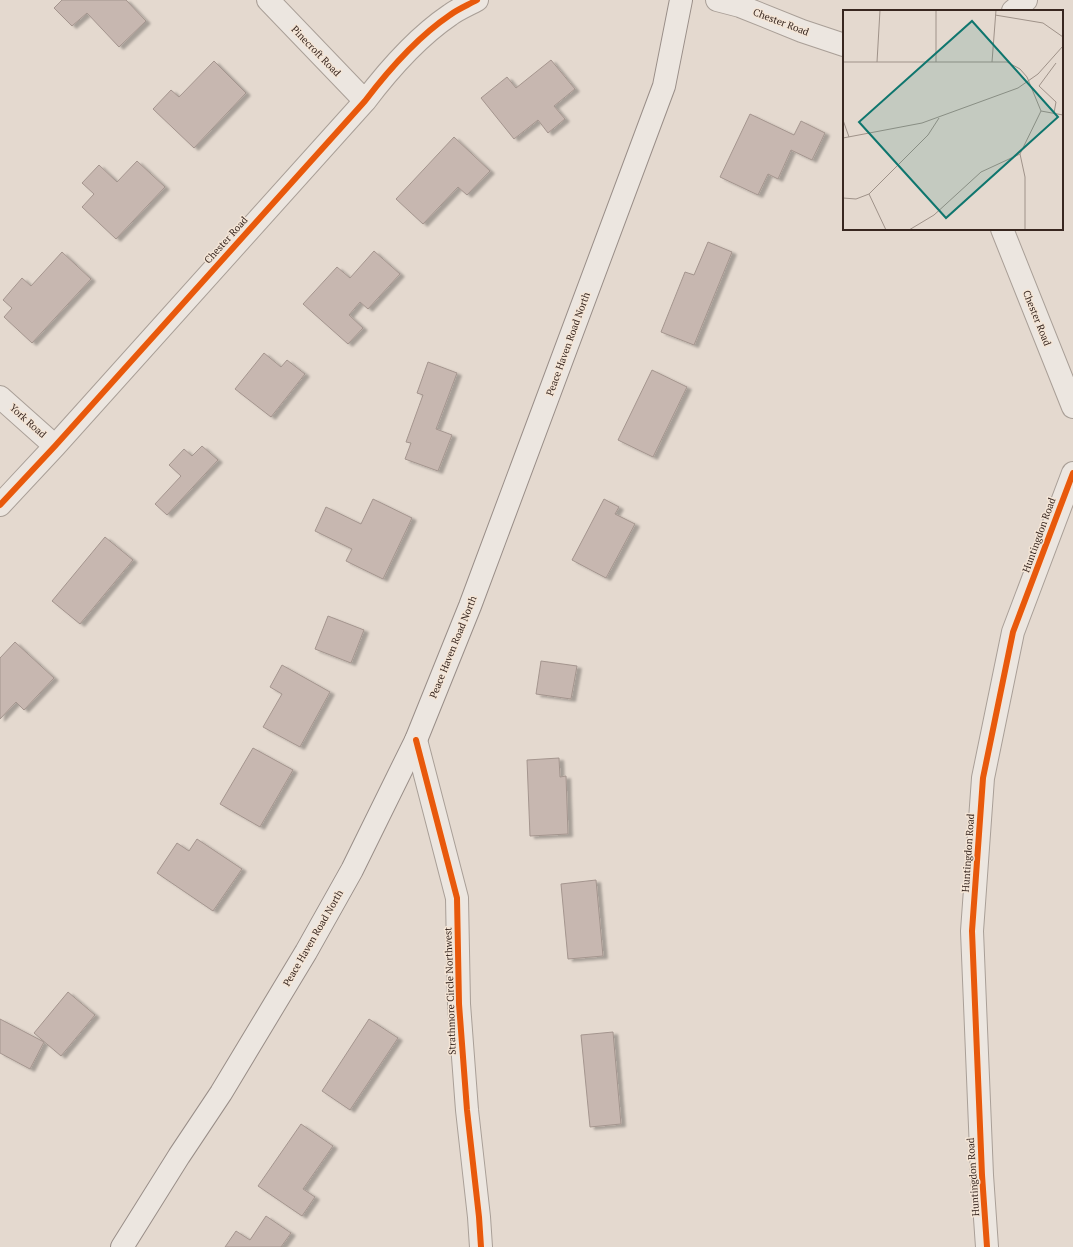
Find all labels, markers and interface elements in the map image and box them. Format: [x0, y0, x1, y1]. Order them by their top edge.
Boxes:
street label: Chester Road [751, 5, 811, 39]
inset map [843, 10, 1063, 230]
street label: Pinecroft Road [288, 23, 344, 79]
street label: Chester Road [201, 213, 251, 266]
street label: Chester Road [1020, 288, 1054, 348]
street label: Peace Haven Road North [543, 290, 593, 398]
street label: York Road [7, 401, 49, 441]
street label: Huntingdon Road [1019, 495, 1059, 574]
street label: Peace Haven Road North [426, 594, 480, 700]
street label: Huntingdon Road [959, 813, 977, 893]
street label: Peace Haven Road North [280, 887, 346, 989]
street label: Strathmore Circle Northwest [441, 927, 459, 1055]
street label: Huntingdon Road [964, 1137, 982, 1217]

